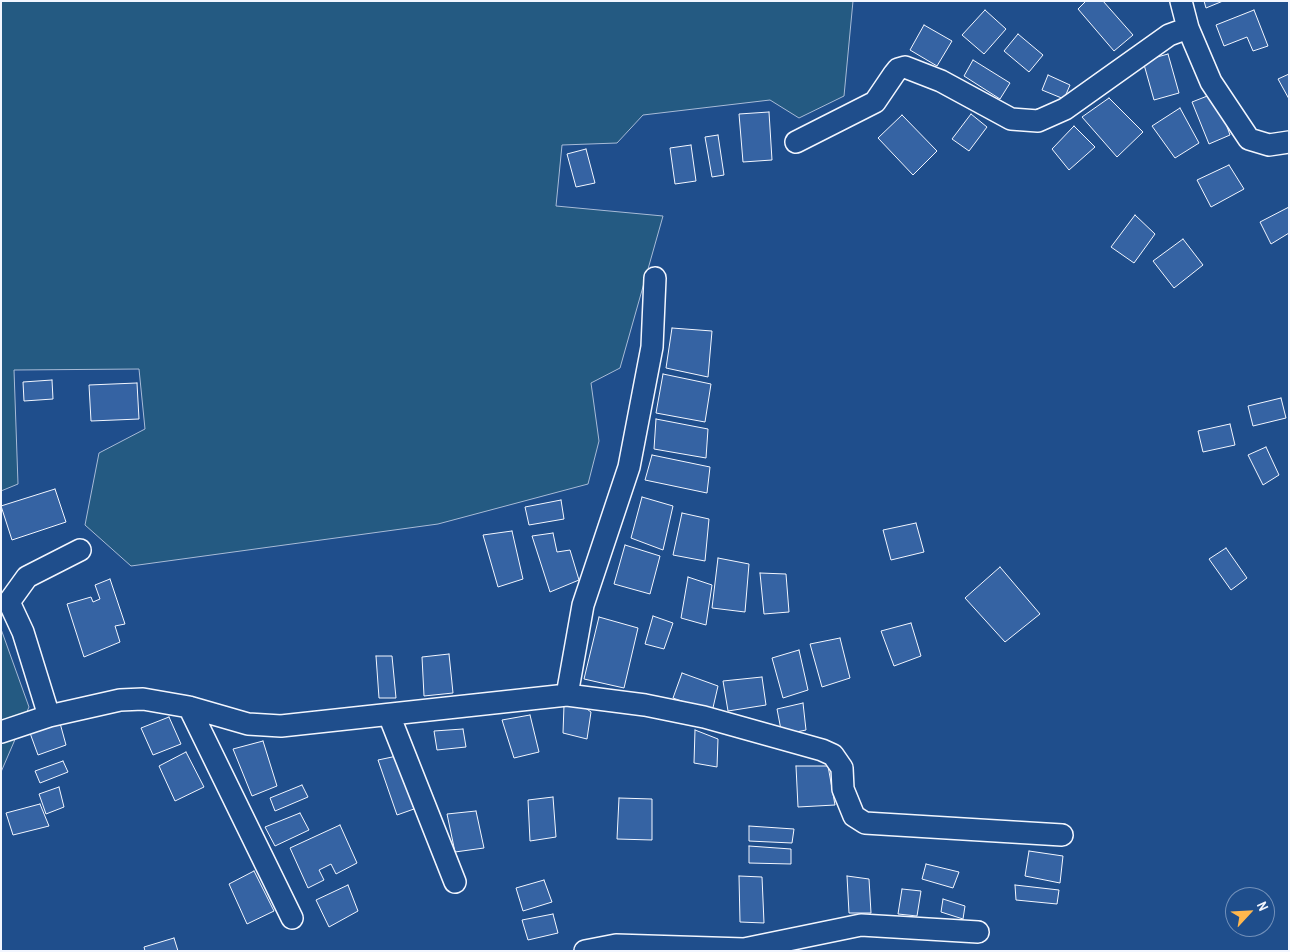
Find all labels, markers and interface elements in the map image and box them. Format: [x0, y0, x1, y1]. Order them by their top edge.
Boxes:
north arrow [1225, 887, 1275, 937]
text: N [1253, 899, 1273, 914]

